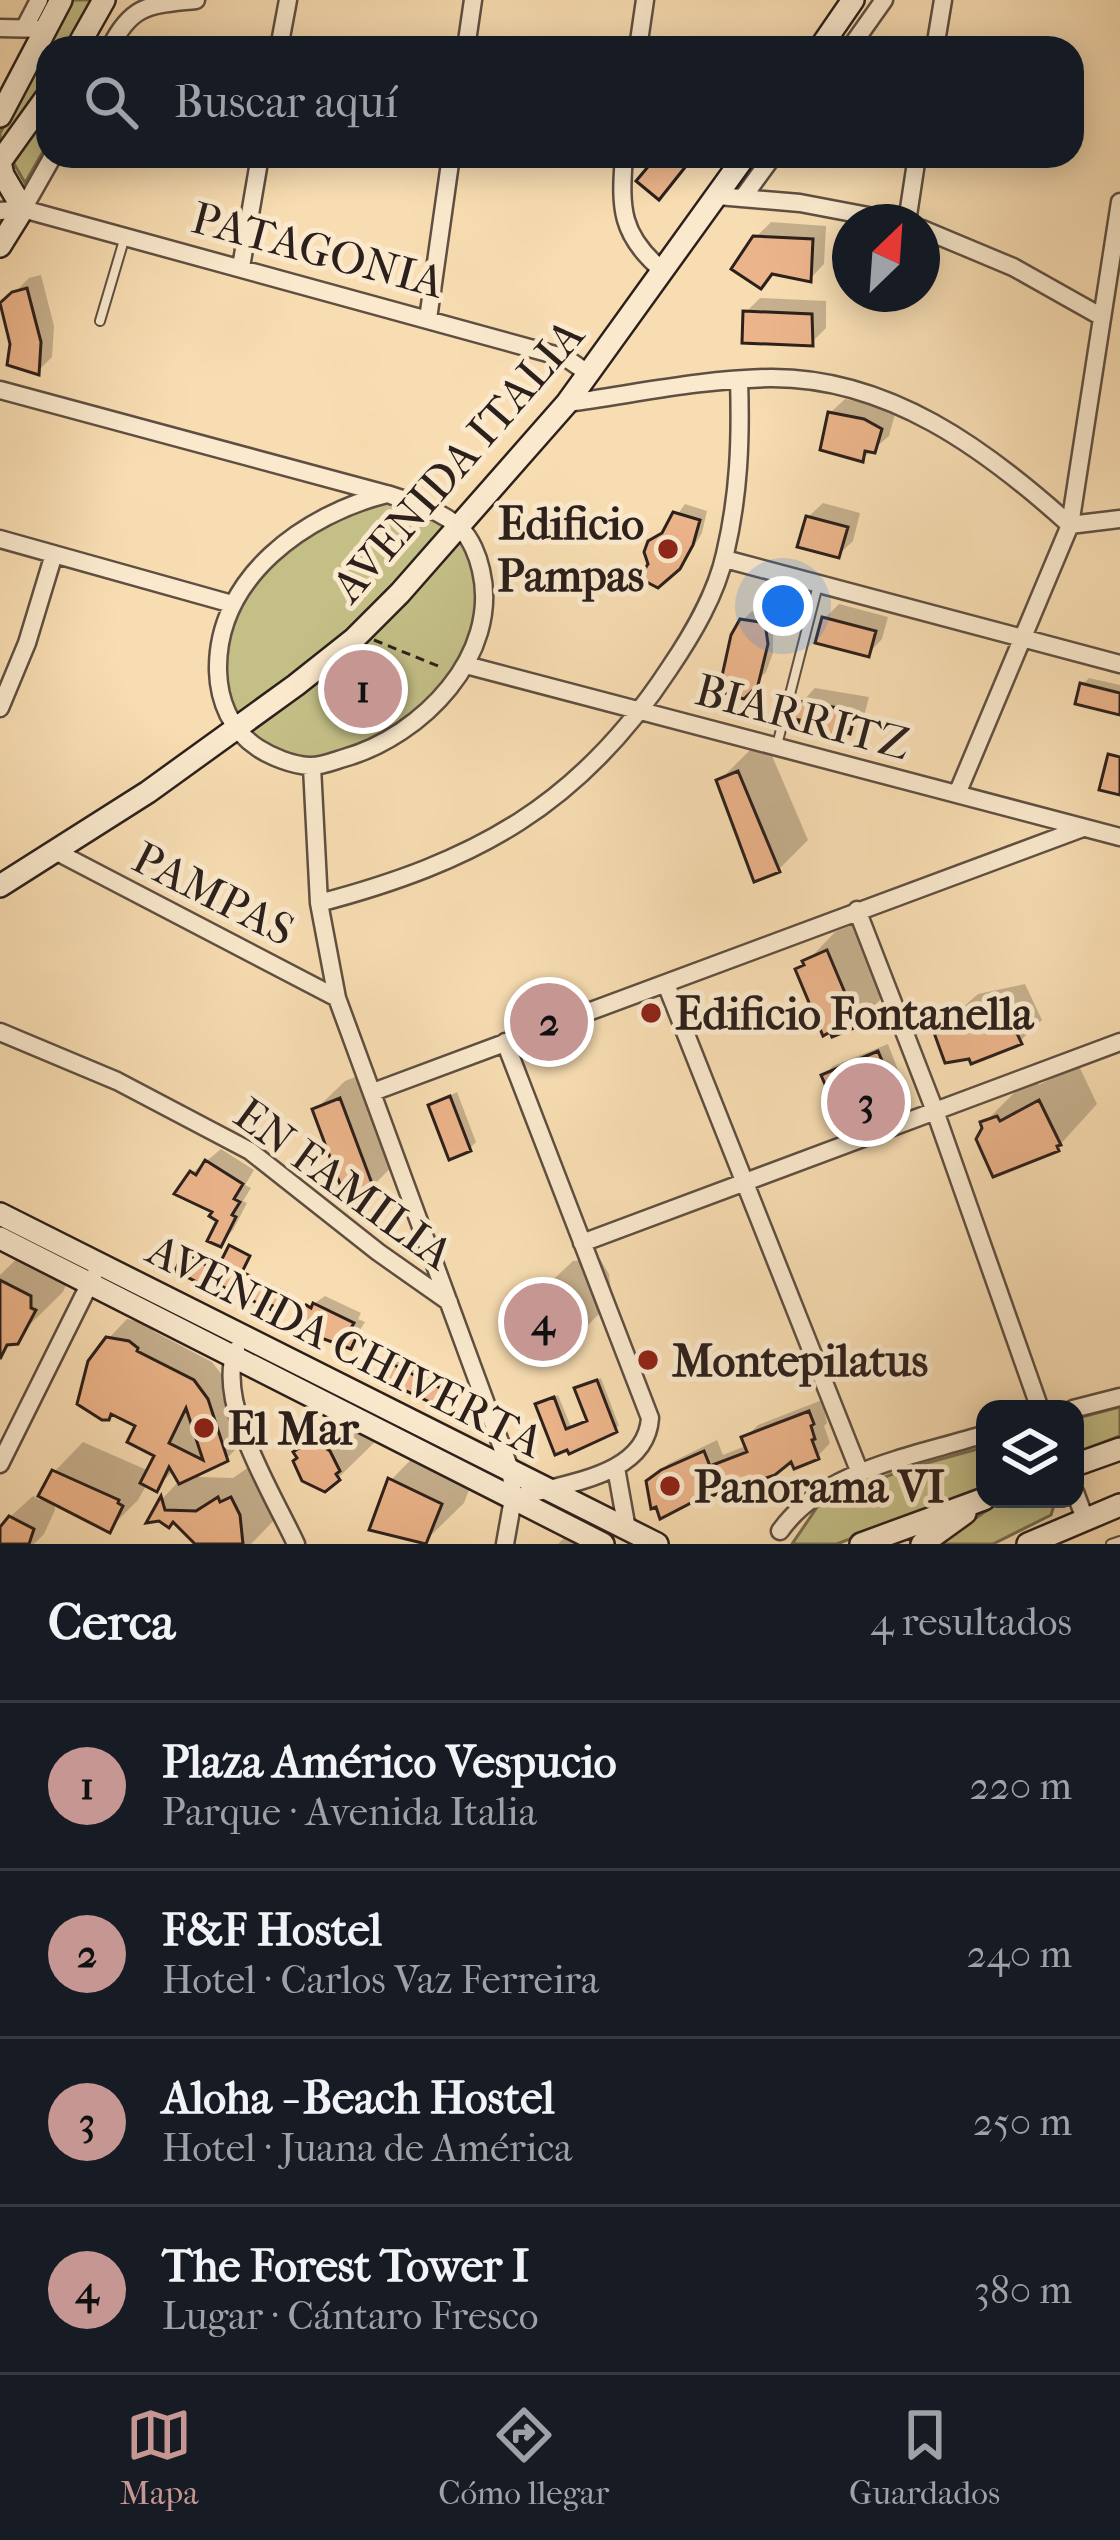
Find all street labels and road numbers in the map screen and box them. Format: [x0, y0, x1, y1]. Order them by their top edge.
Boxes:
street label: PATAGONIA [186, 191, 450, 310]
street label: AVENIDA ITALIA [320, 308, 596, 615]
street label: BIARRITZ [690, 663, 916, 771]
street label: PAMPAS [124, 831, 303, 957]
street label: EN FAMILIA [224, 1087, 463, 1281]
street label: AVENIDA CHIVERTA [137, 1223, 553, 1469]

